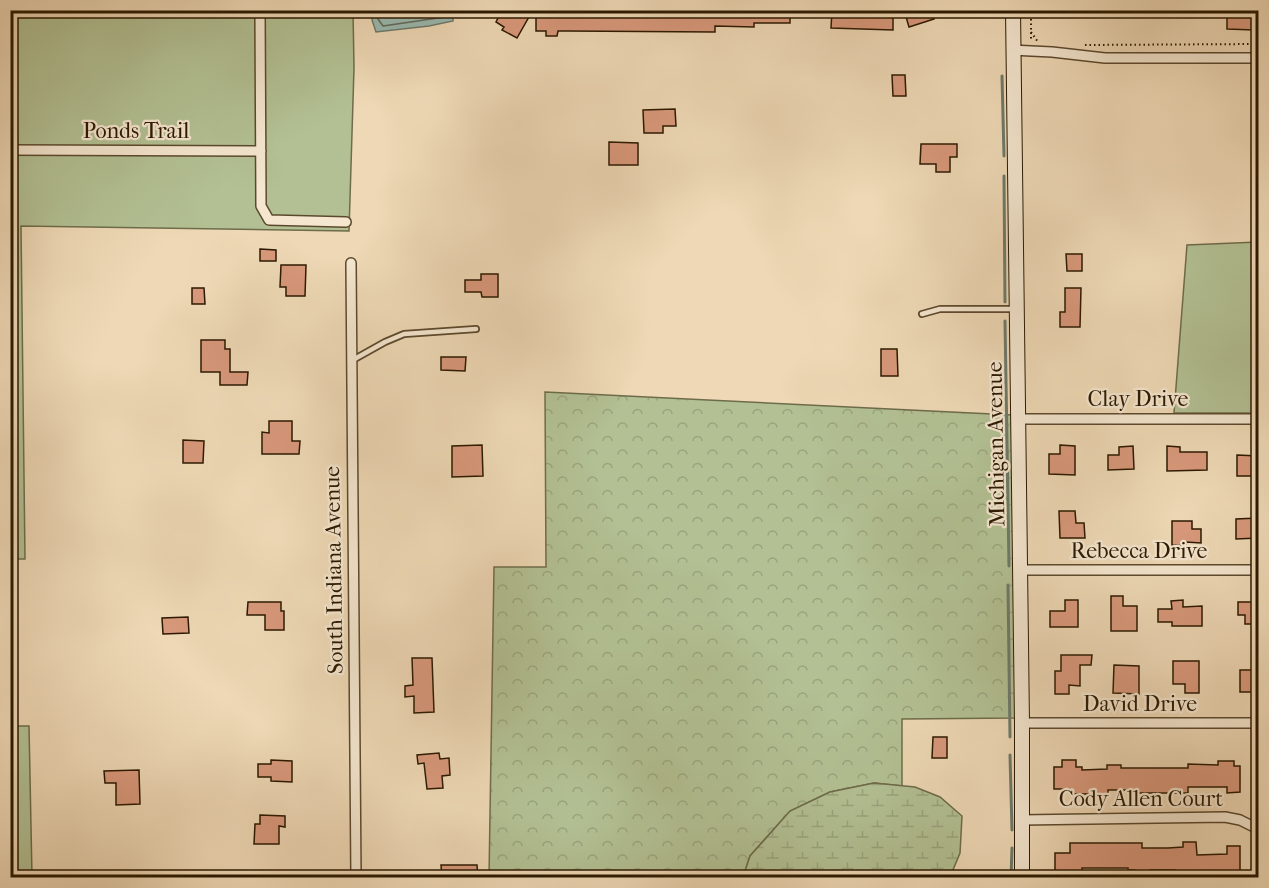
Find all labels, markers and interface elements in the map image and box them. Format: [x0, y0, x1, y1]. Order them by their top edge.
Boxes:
street label: Ponds Trail [83, 118, 189, 144]
street label: Michigan Avenue [982, 361, 1010, 527]
street label: Clay Drive [1088, 386, 1189, 412]
street label: South Indiana Avenue [319, 466, 349, 674]
street label: Rebecca Drive [1071, 538, 1208, 564]
street label: David Drive [1083, 691, 1197, 717]
street label: Cody Allen Court [1059, 786, 1223, 812]

